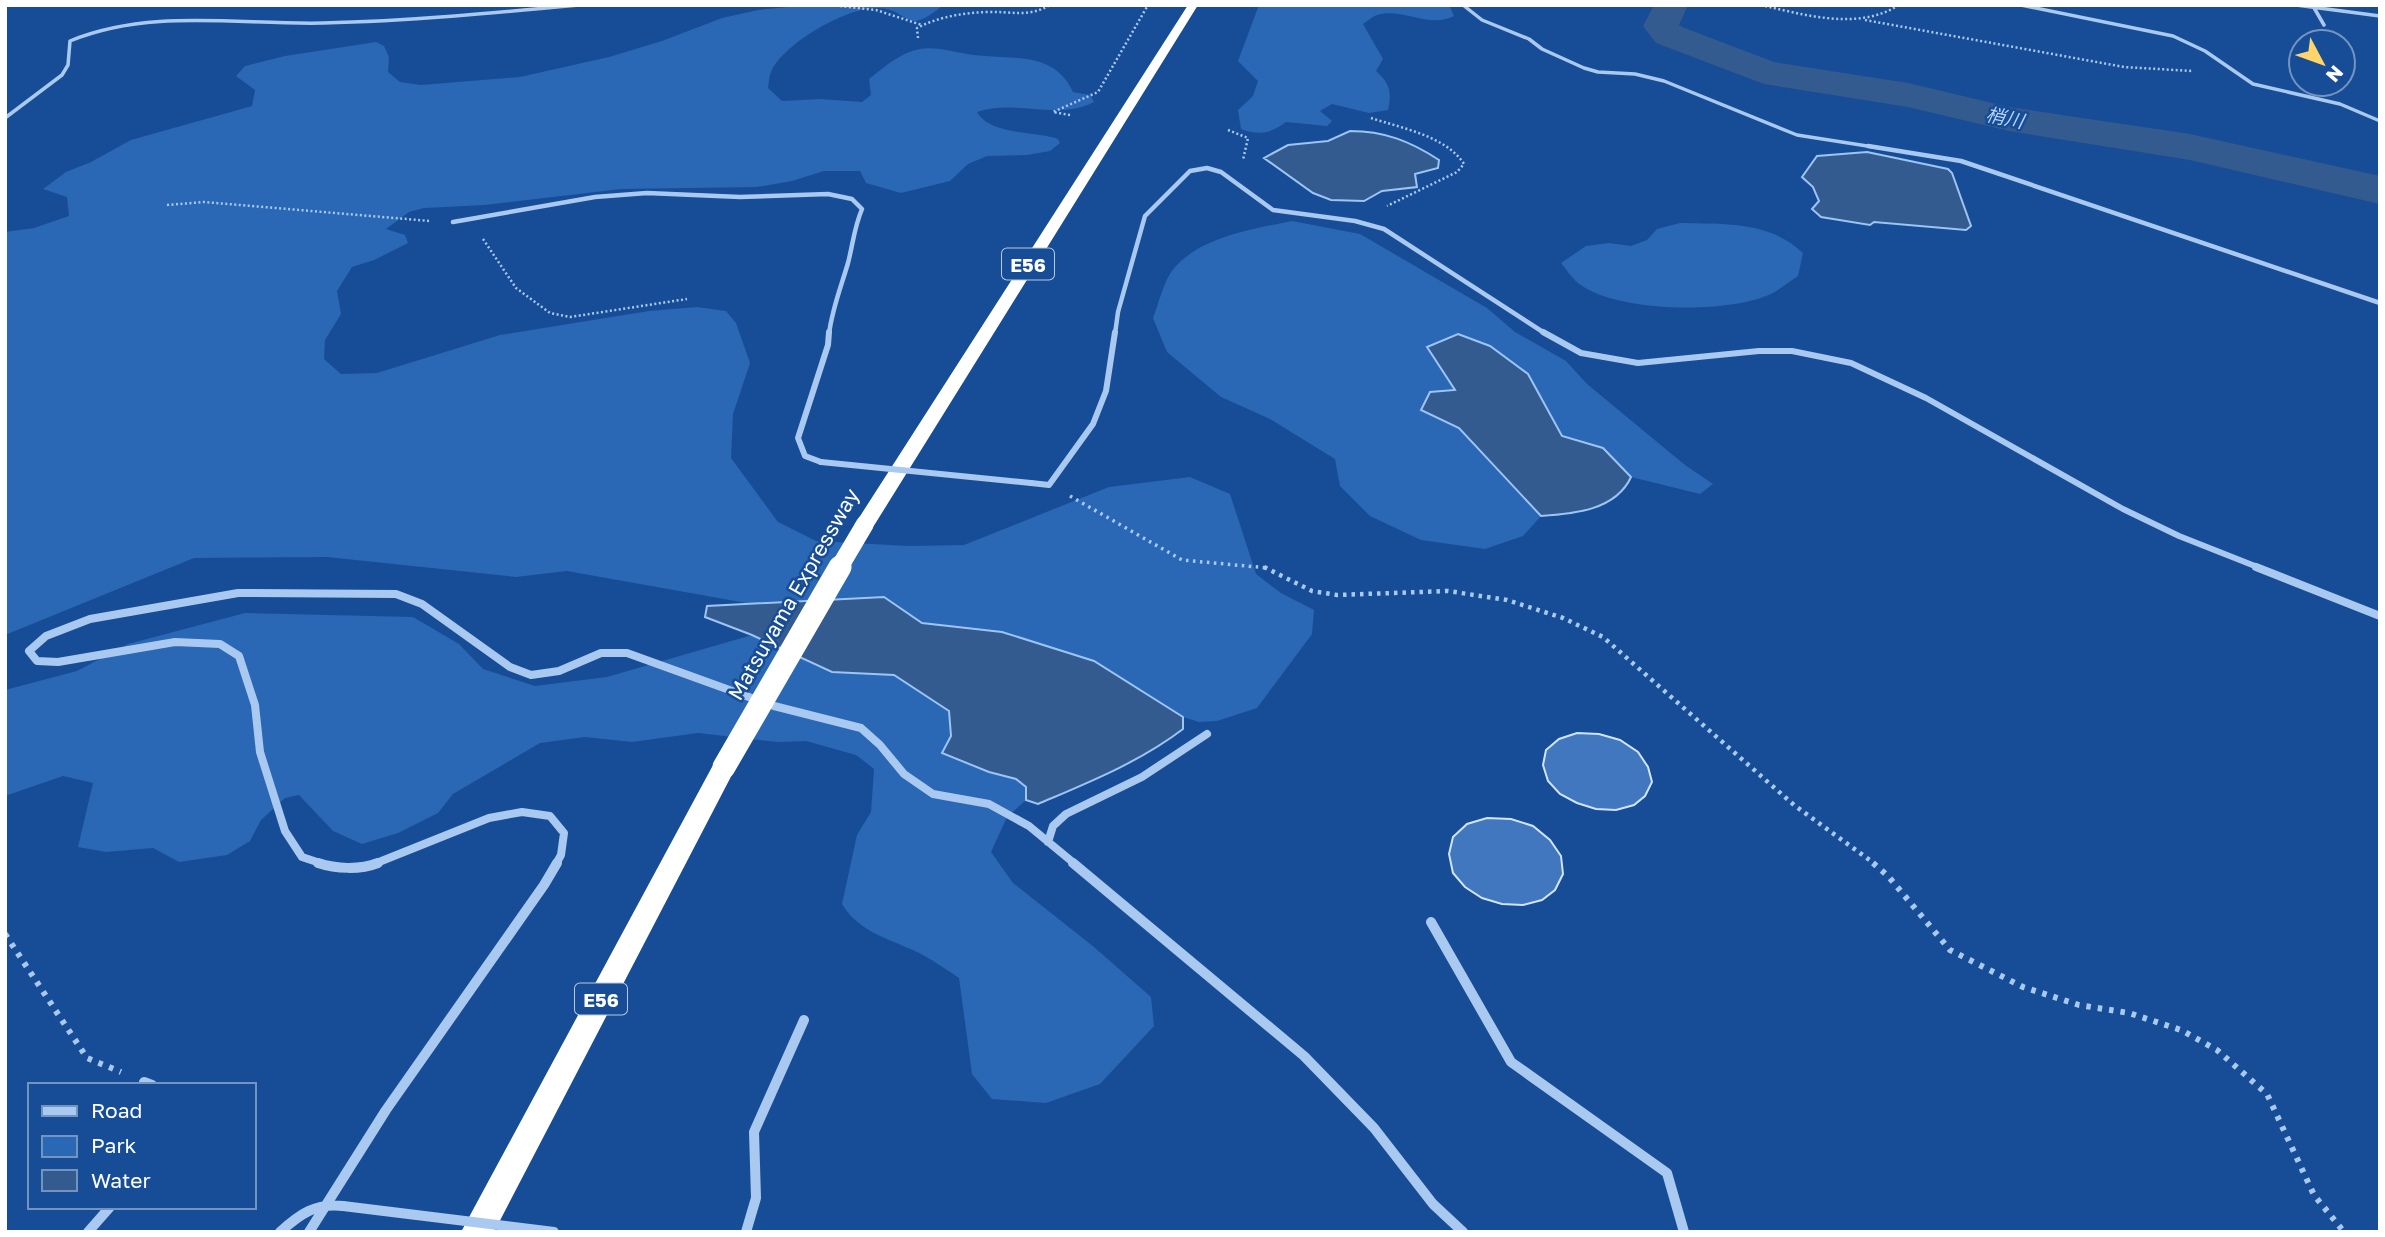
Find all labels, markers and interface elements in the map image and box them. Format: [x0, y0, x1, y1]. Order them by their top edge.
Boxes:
north arrow [2287, 28, 2357, 98]
text: N [2322, 61, 2349, 87]
water label: 梢川 [1984, 102, 2028, 133]
road number: E56 [1002, 248, 1054, 280]
street label: Matsuyama Expressway [722, 483, 864, 704]
road number: E56 [575, 984, 627, 1015]
legend [28, 1083, 256, 1209]
text: Road [91, 1097, 142, 1123]
text: Park [91, 1132, 137, 1158]
text: Water [91, 1167, 151, 1193]

